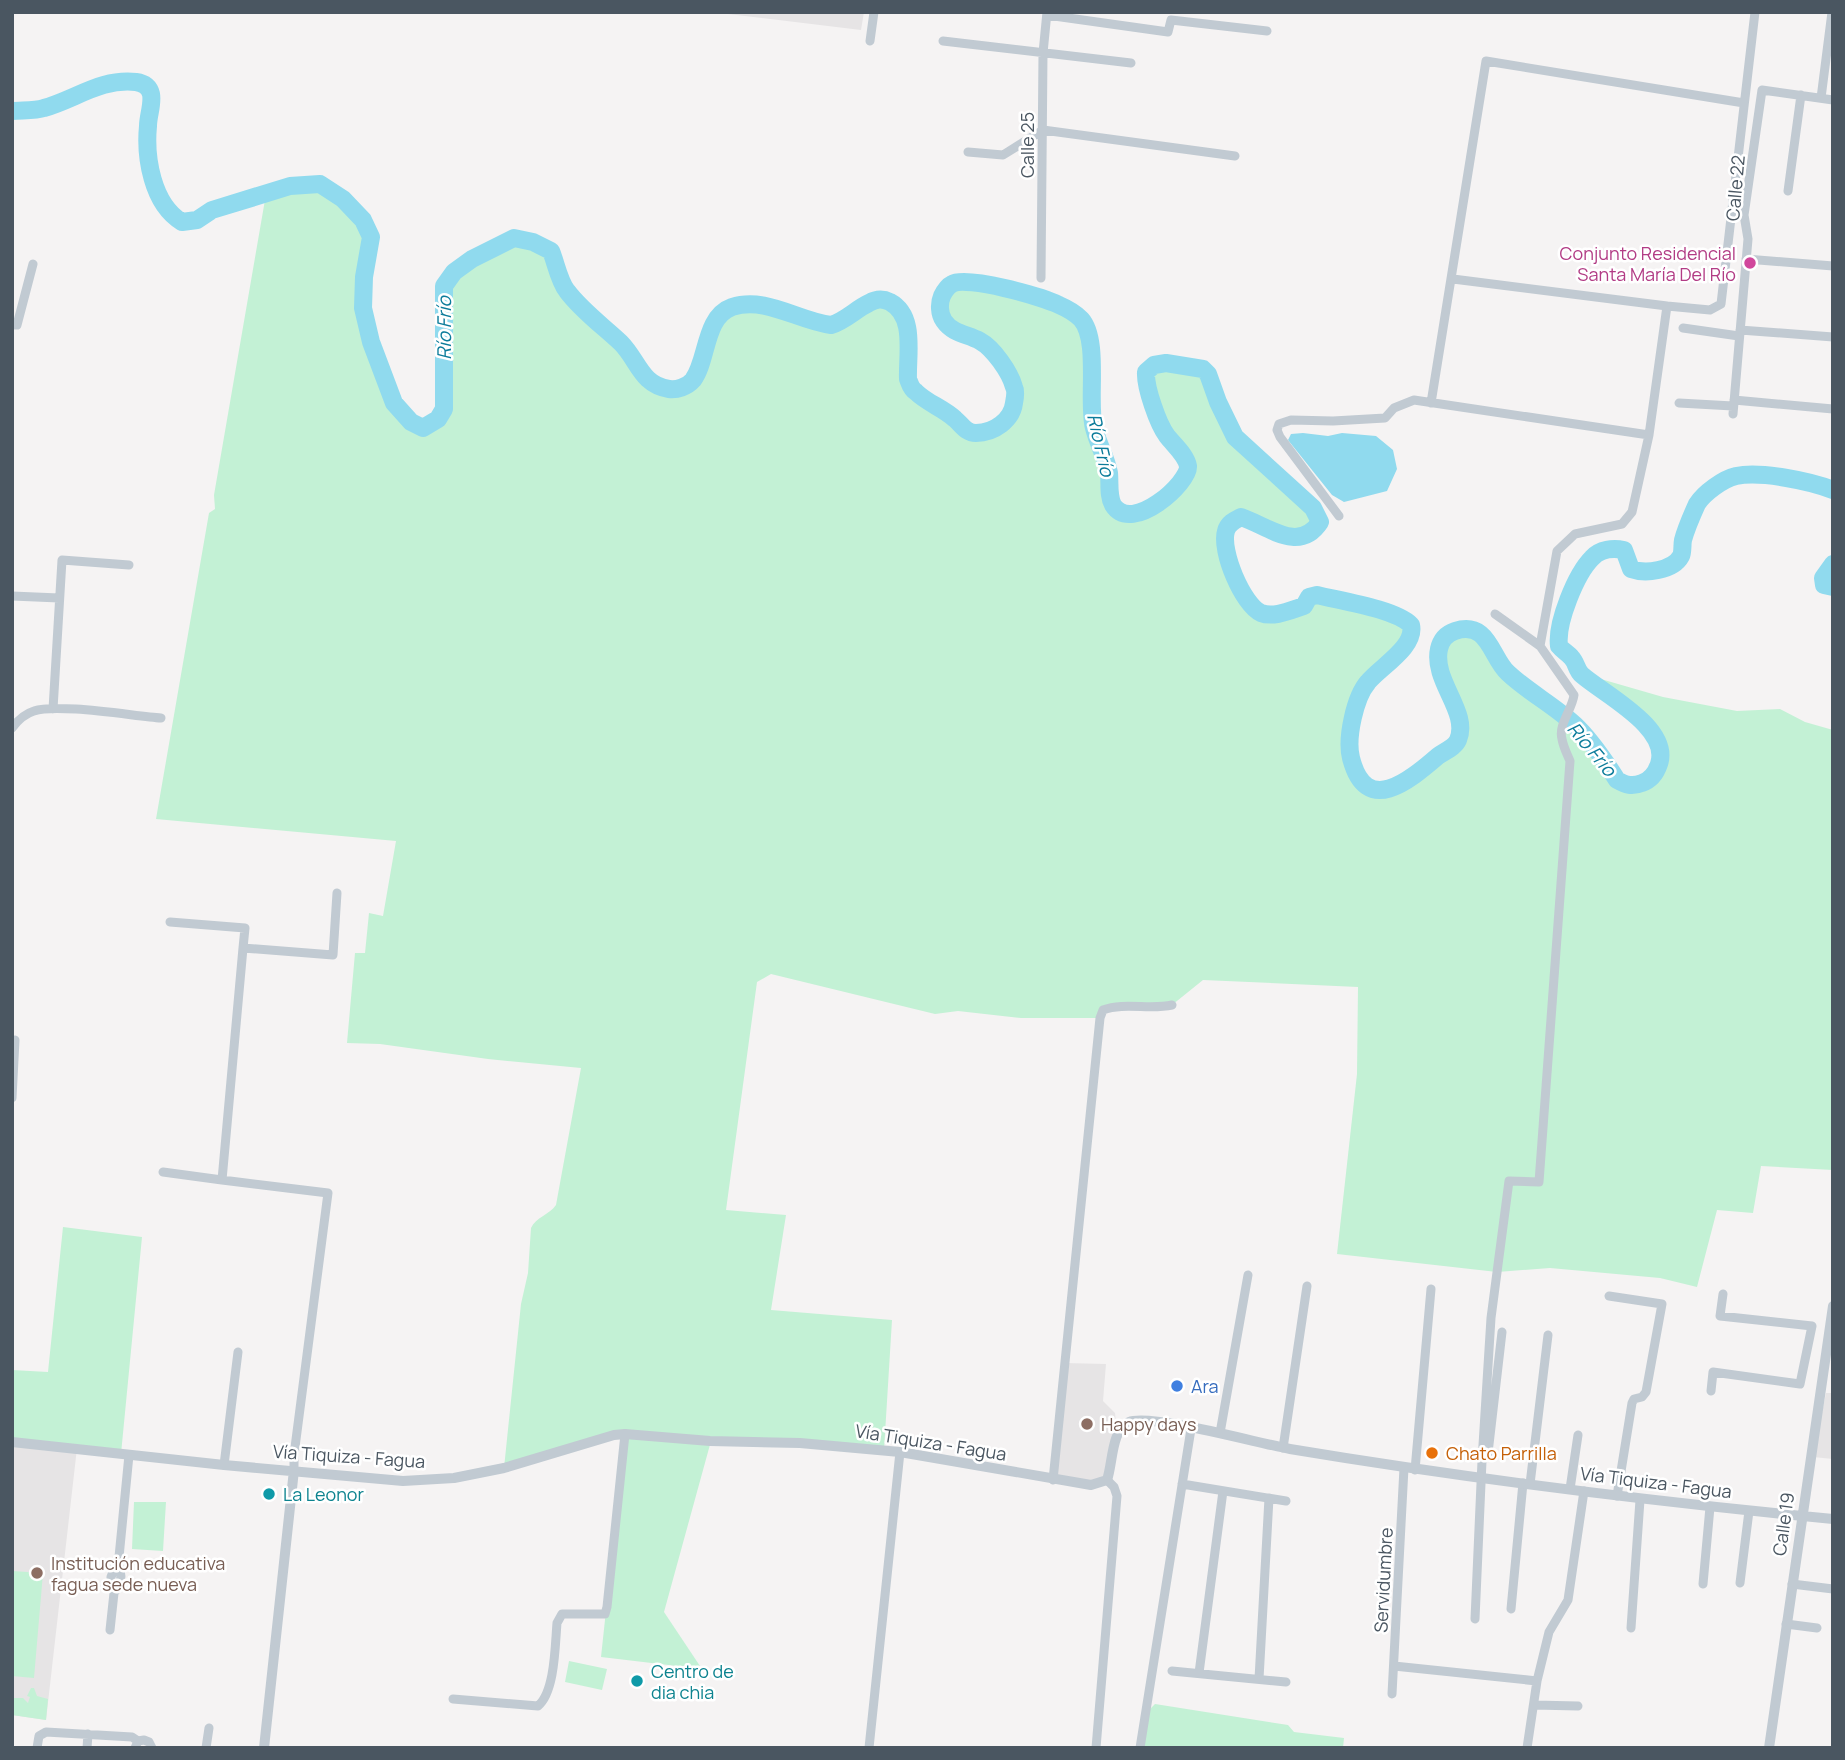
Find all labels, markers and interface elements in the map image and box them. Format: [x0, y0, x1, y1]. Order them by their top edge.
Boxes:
street label: Calle 25 [1015, 112, 1039, 178]
street label: Calle 22 [1720, 154, 1750, 222]
place label: Conjunto Residencial Santa María Del Río [1560, 241, 1736, 286]
marker: Conjunto Residencial Santa María Del Río [1742, 255, 1758, 271]
water label: Río Frío [431, 294, 457, 360]
water label: Río Frío [1081, 411, 1121, 481]
water label: Río Frío [1562, 716, 1624, 783]
place label: Ara [1191, 1374, 1219, 1398]
marker: Ara [1169, 1378, 1185, 1394]
place label: Happy days [1101, 1412, 1196, 1436]
marker: Happy days [1079, 1416, 1095, 1432]
street label: Vía Tiquiza - Fagua [854, 1418, 1008, 1466]
street label: Vía Tiquiza - Fagua [272, 1439, 426, 1473]
place label: Chato Parrilla [1446, 1441, 1557, 1465]
marker: Chato Parrilla [1424, 1445, 1440, 1461]
street label: Vía Tiquiza - Fagua [1579, 1461, 1733, 1503]
place label: La Leonor [283, 1482, 364, 1506]
marker: La Leonor [261, 1486, 277, 1502]
street label: Calle 19 [1767, 1491, 1799, 1557]
street label: Servidumbre [1368, 1527, 1398, 1633]
place label: Institución educativa fagua sede nueva [51, 1551, 225, 1596]
marker: Institución educativa fagua sede nueva [29, 1565, 45, 1581]
place label: Centro de dia chia [651, 1659, 734, 1704]
marker: Centro de dia chia [629, 1673, 645, 1689]

